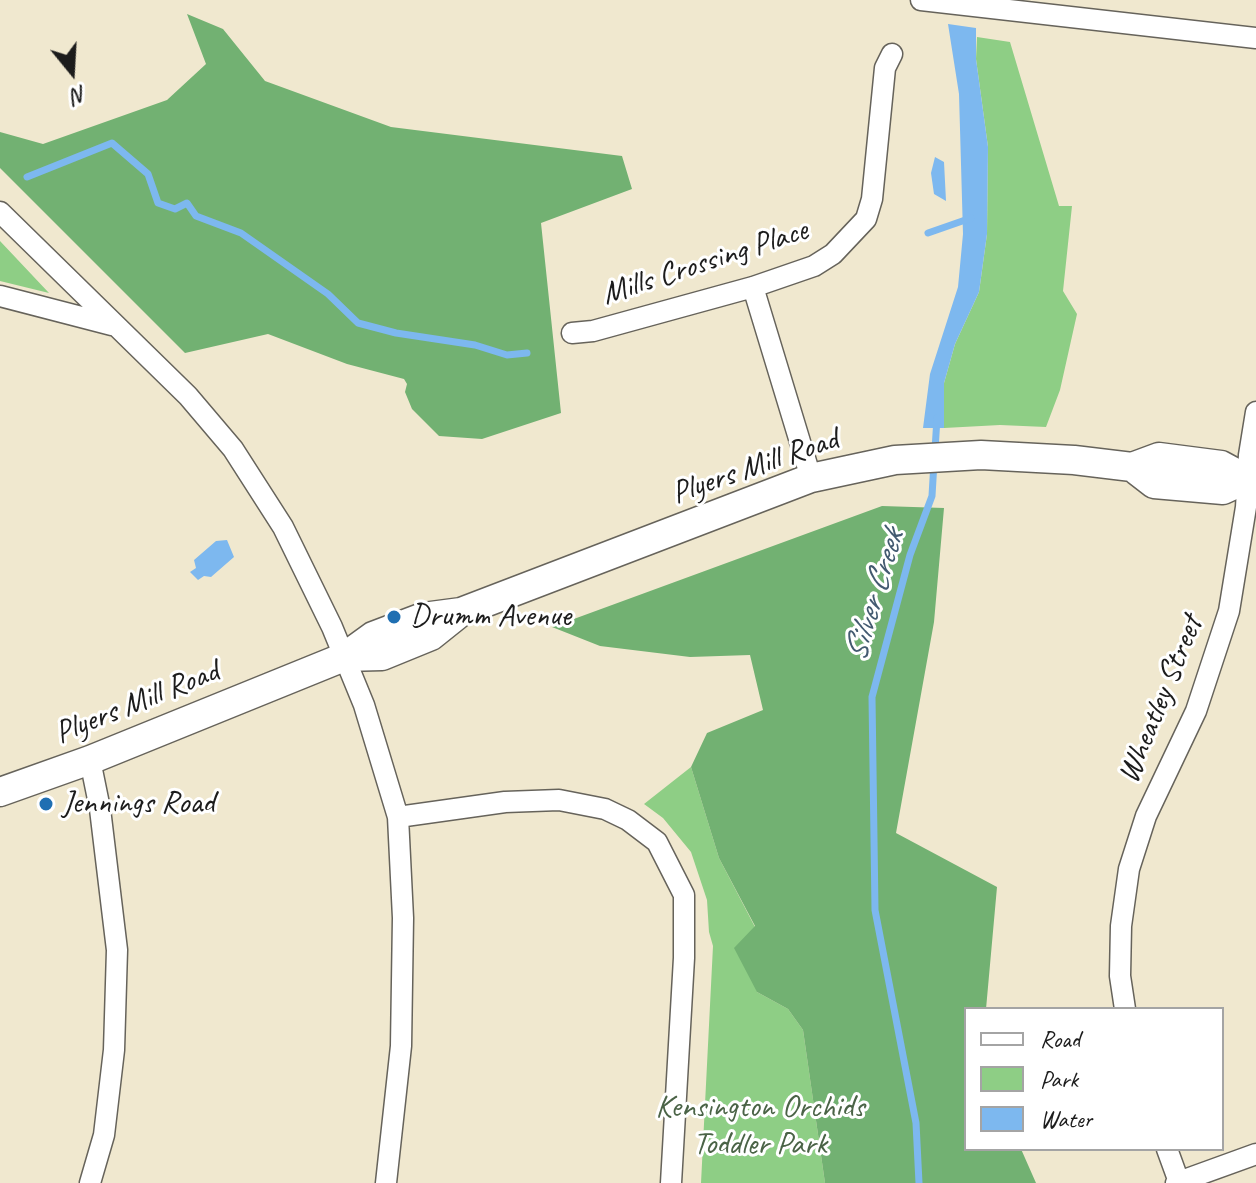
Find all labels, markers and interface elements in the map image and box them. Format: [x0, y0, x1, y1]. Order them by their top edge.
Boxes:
north arrow [32, 32, 112, 112]
text: N [69, 79, 90, 110]
street label: Mills Crossing Place [597, 212, 813, 314]
street label: Plyers Mill Road [667, 421, 843, 513]
water label: Silver Creek [836, 526, 914, 666]
place label: Drumm Avenue [410, 598, 571, 636]
marker: Drumm Avenue [385, 608, 403, 626]
street label: Wheatley Street [1110, 611, 1212, 789]
street label: Plyers Mill Road [49, 653, 225, 753]
place label: Jennings Road [62, 785, 215, 823]
marker: Jennings Road [37, 795, 55, 813]
legend [964, 1007, 1224, 1151]
text: Road [1040, 1024, 1080, 1054]
text: Park [1040, 1064, 1078, 1094]
park label: Kensington Orchids Toddler Park [656, 1089, 864, 1164]
text: Water [1040, 1104, 1092, 1134]

